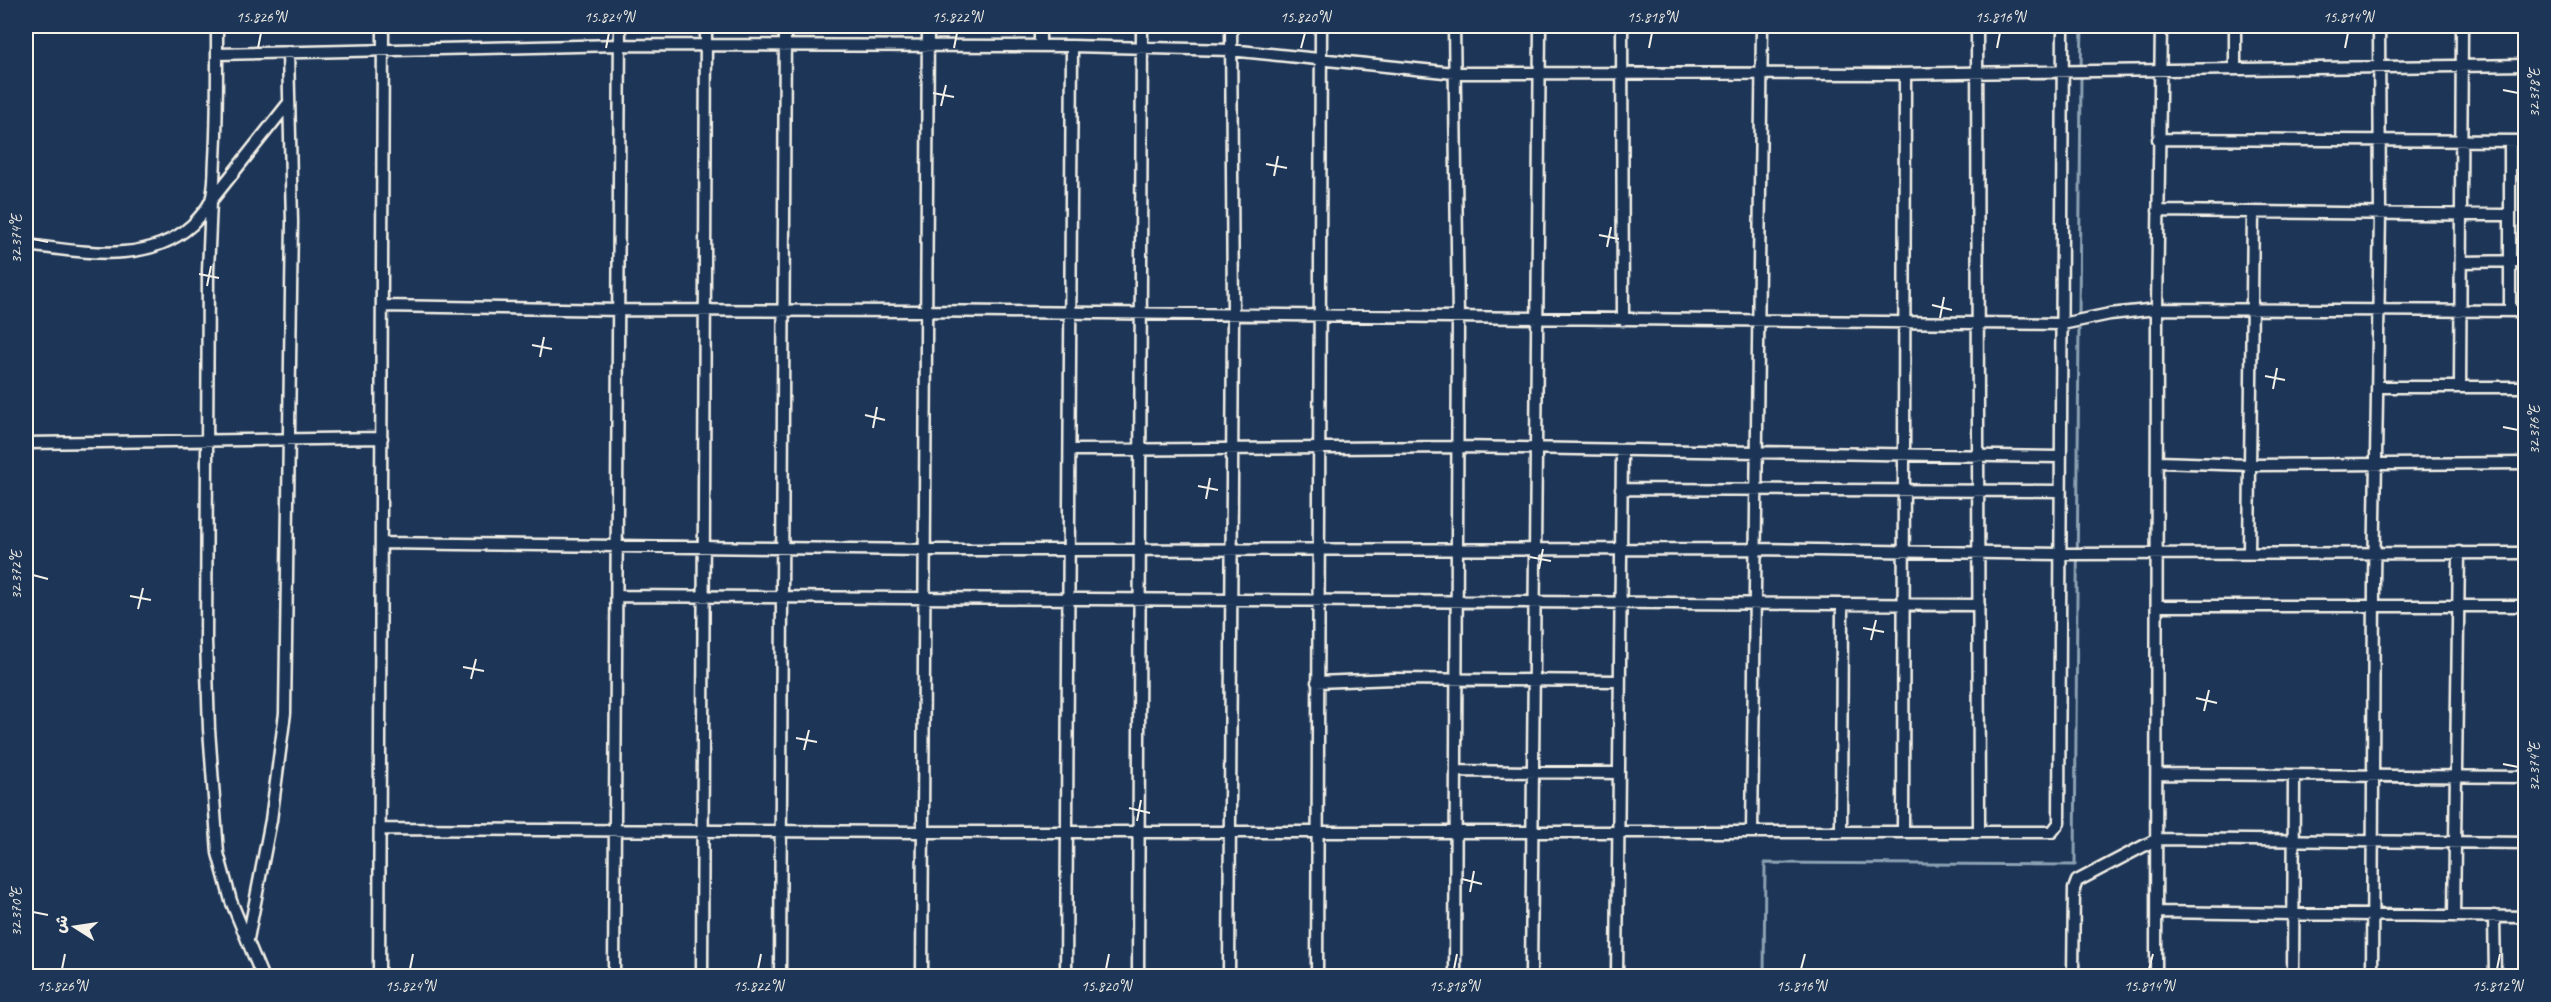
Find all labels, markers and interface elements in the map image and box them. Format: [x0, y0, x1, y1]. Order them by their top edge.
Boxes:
text: 15.826°N [236, 8, 289, 27]
text: 15.824°N [584, 8, 637, 27]
text: 15.822°N [932, 8, 985, 27]
text: 15.820°N [1280, 8, 1333, 27]
text: 15.818°N [1627, 8, 1680, 27]
text: 15.816°N [1975, 8, 2028, 27]
text: 15.814°N [2323, 8, 2376, 27]
text: 32.378°E [2525, 66, 2544, 117]
text: 32.374°E [7, 212, 26, 263]
text: 32.376°E [2525, 403, 2544, 454]
text: 32.372°E [7, 548, 26, 599]
text: 32.374°E [2525, 740, 2544, 791]
text: 32.370°E [7, 885, 26, 936]
north arrow [45, 897, 105, 957]
text: ش [50, 913, 73, 935]
text: 15.826°N [37, 977, 90, 996]
text: 15.824°N [385, 977, 438, 996]
text: 15.822°N [733, 977, 786, 996]
text: 15.820°N [1081, 977, 1134, 996]
text: 15.818°N [1429, 977, 1482, 996]
text: 15.816°N [1776, 977, 1829, 996]
text: 15.814°N [2124, 977, 2177, 996]
text: 15.812°N [2472, 977, 2525, 996]

